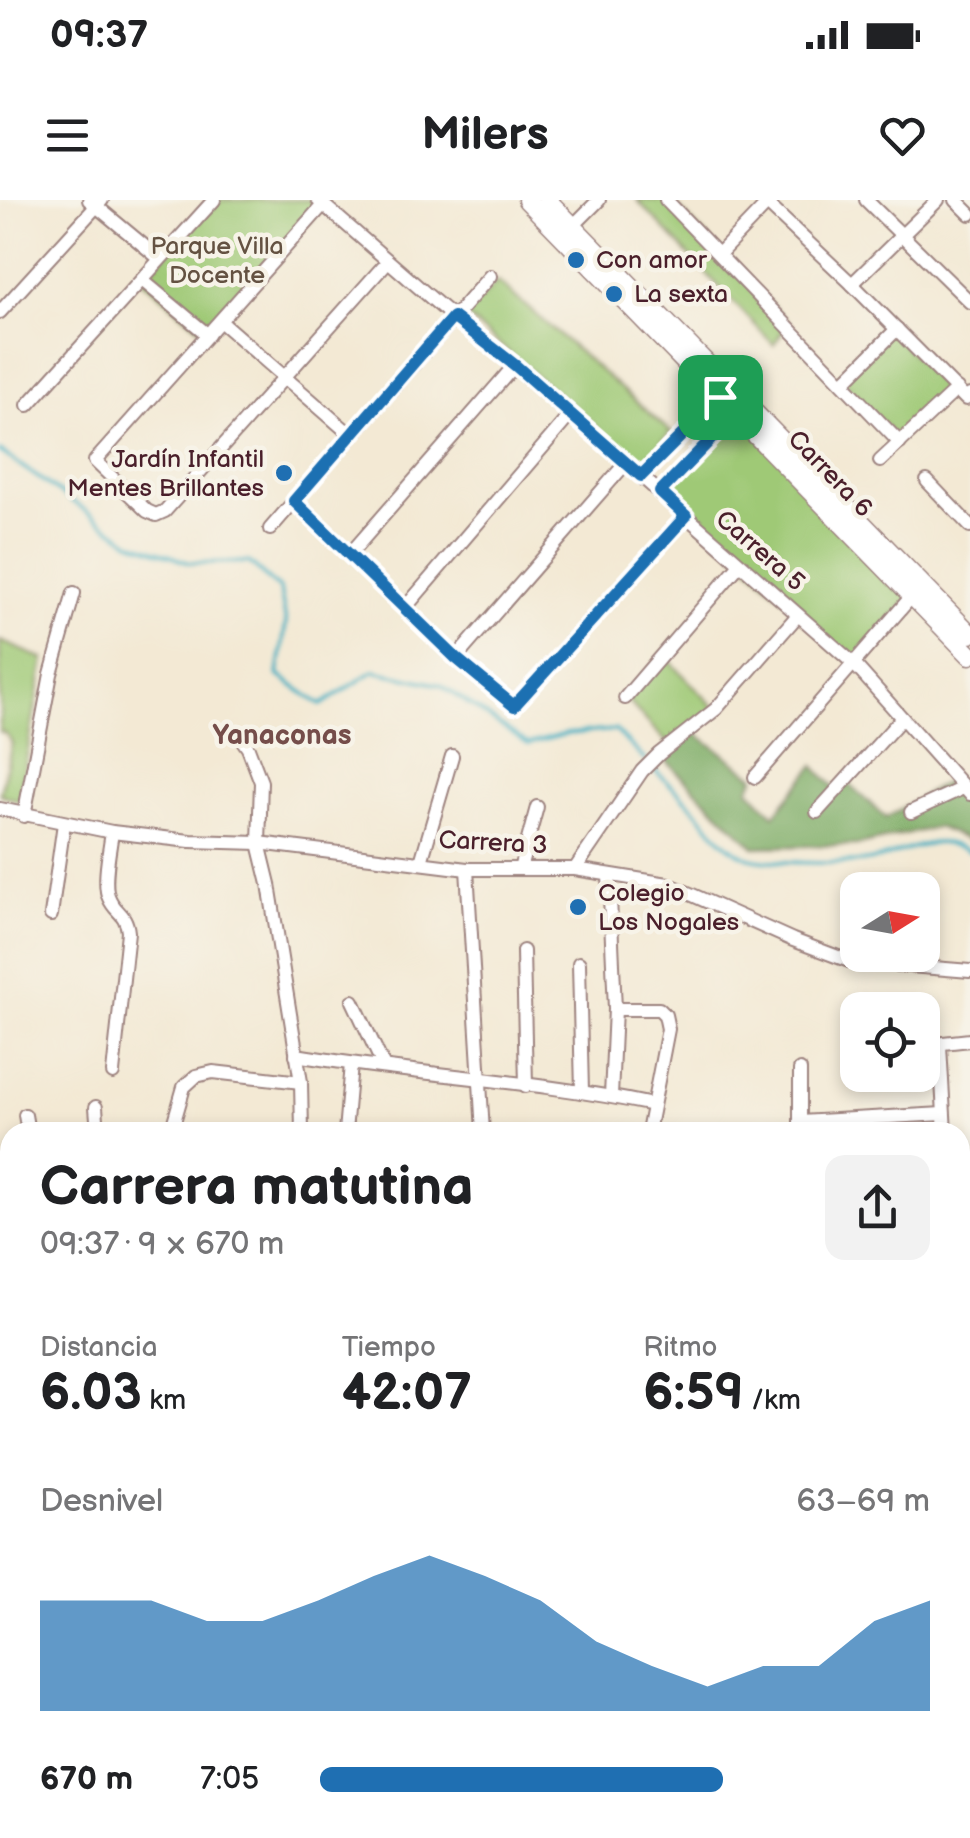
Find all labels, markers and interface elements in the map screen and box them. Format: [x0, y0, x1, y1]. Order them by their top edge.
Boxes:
text: 09:37 [50, 13, 148, 58]
icon: menu [40, 108, 95, 163]
text: Milers [421, 108, 549, 163]
icon: heart [875, 108, 930, 163]
park label: Parque Villa Docente [150, 231, 284, 291]
place label: Con amor [596, 245, 708, 276]
marker: Con amor [565, 249, 587, 271]
place label: La sexta [634, 279, 728, 310]
marker: La sexta [603, 283, 625, 305]
pin [678, 355, 763, 440]
icon: arrive [693, 370, 748, 425]
street label: Carrera 6 [781, 424, 879, 524]
place label: Jardín Infantil Mentes Brillantes [67, 444, 264, 504]
marker: Jardín Infantil Mentes Brillantes [273, 462, 295, 484]
street label: Carrera 5 [709, 504, 811, 598]
district label: Yanaconas [212, 719, 352, 752]
street label: Carrera 3 [438, 825, 548, 861]
north arrow [840, 872, 940, 972]
map controls [840, 872, 940, 1092]
place label: Colegio Los Nogales [598, 878, 739, 938]
marker: Colegio Los Nogales [567, 896, 589, 918]
button: locate [840, 992, 940, 1092]
text: Carrera matutina [40, 1154, 474, 1221]
button: share [825, 1155, 930, 1260]
text: 09:37 · 9 × 670 m [40, 1225, 284, 1264]
text: Distancia [40, 1331, 158, 1364]
text: Tiempo [342, 1331, 436, 1364]
text: Ritmo [643, 1331, 717, 1364]
text: 6.03 [40, 1364, 142, 1424]
text: 42:07 [342, 1364, 472, 1424]
text: 6:59 [643, 1364, 744, 1424]
text: km [142, 1384, 186, 1417]
text: /km [744, 1384, 801, 1417]
text: Desnivel [40, 1482, 163, 1521]
text: 63–69 m [797, 1482, 930, 1521]
text: 670 m [40, 1760, 133, 1799]
text: 7:05 [200, 1760, 259, 1799]

